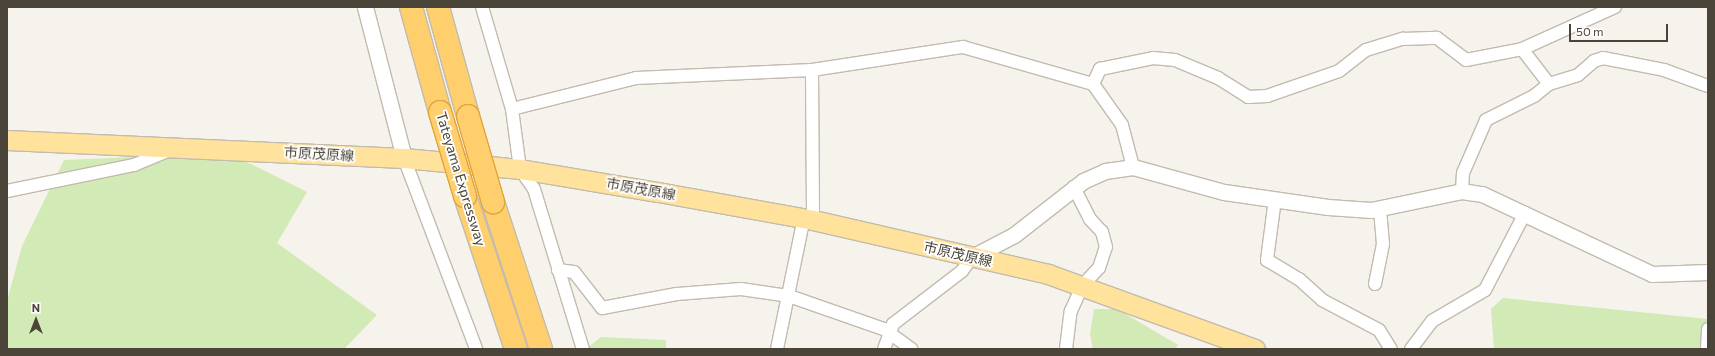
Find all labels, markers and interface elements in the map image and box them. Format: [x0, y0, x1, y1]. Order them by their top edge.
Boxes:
scale bar [1571, 16, 1670, 42]
text: 50 m [1576, 24, 1604, 38]
street label: Tateyama Expressway [433, 110, 489, 248]
street label: 市原茂原線 [284, 144, 354, 164]
street label: 市原茂原線 [605, 175, 677, 203]
street label: 市原茂原線 [922, 238, 994, 270]
north arrow [16, 300, 56, 340]
text: N [32, 301, 40, 314]

